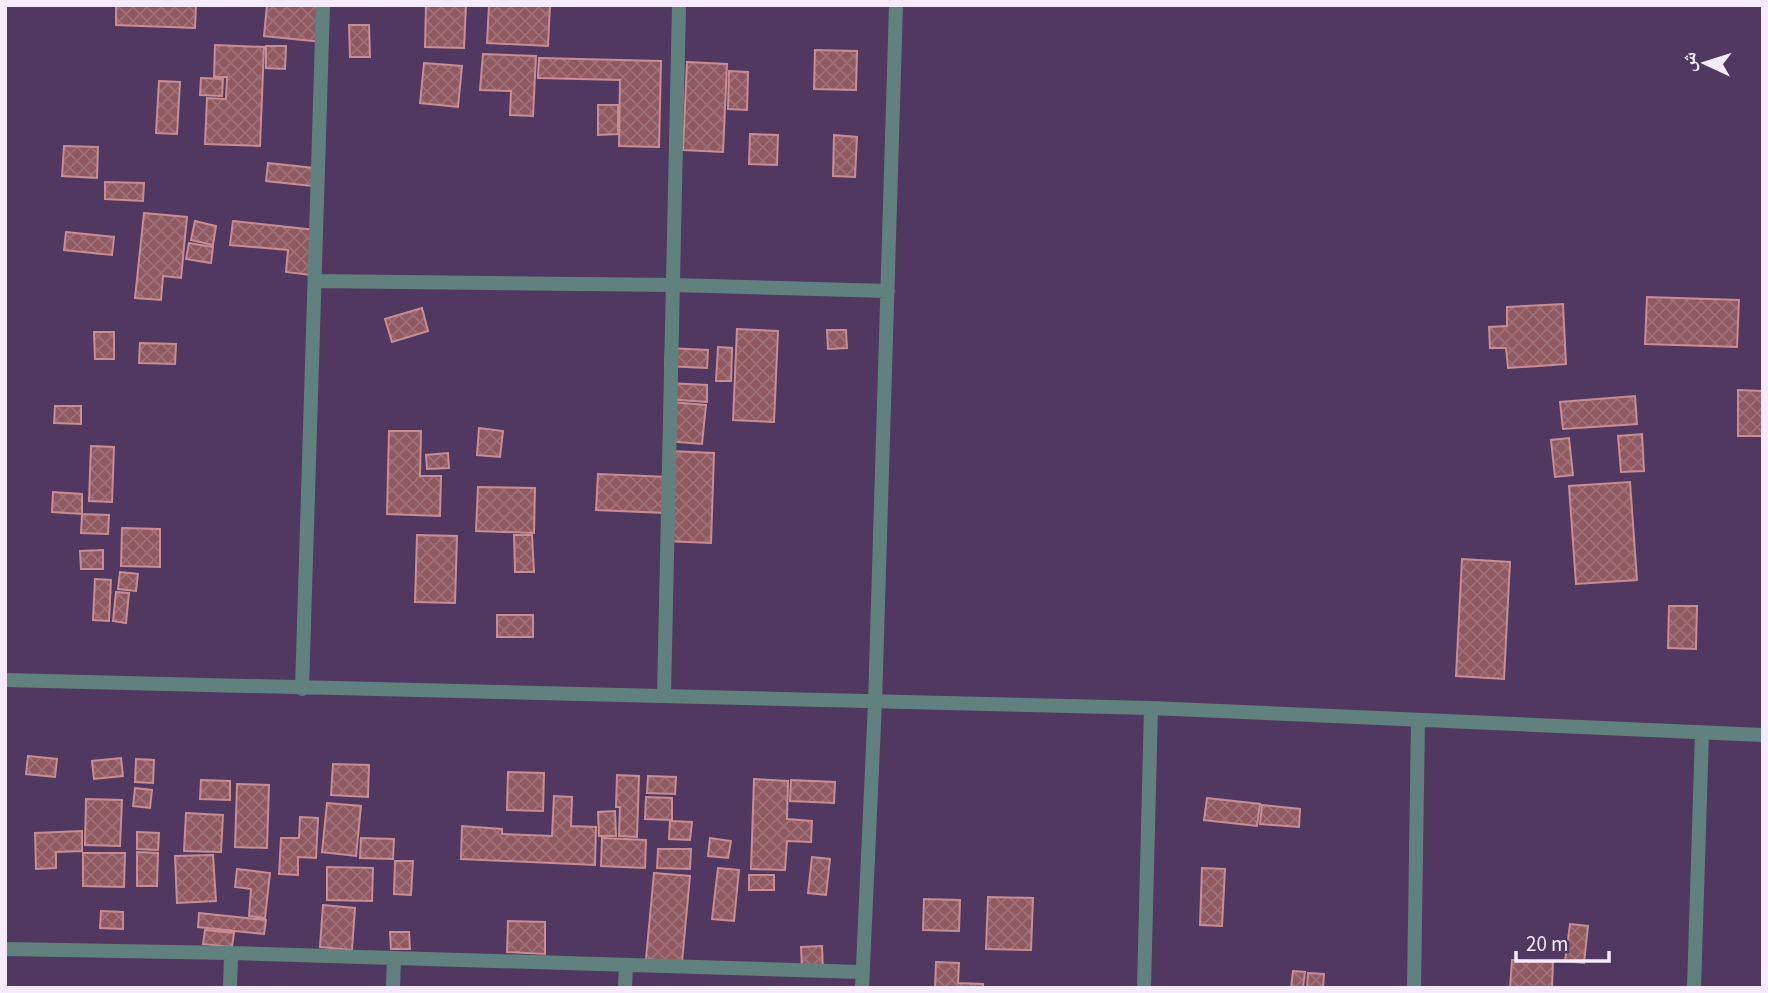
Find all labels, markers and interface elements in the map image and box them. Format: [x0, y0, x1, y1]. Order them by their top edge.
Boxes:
north arrow [1670, 28, 1740, 98]
text: ش [1675, 51, 1704, 73]
scale bar [1516, 920, 1609, 964]
text: 20 m [1526, 929, 1568, 959]

